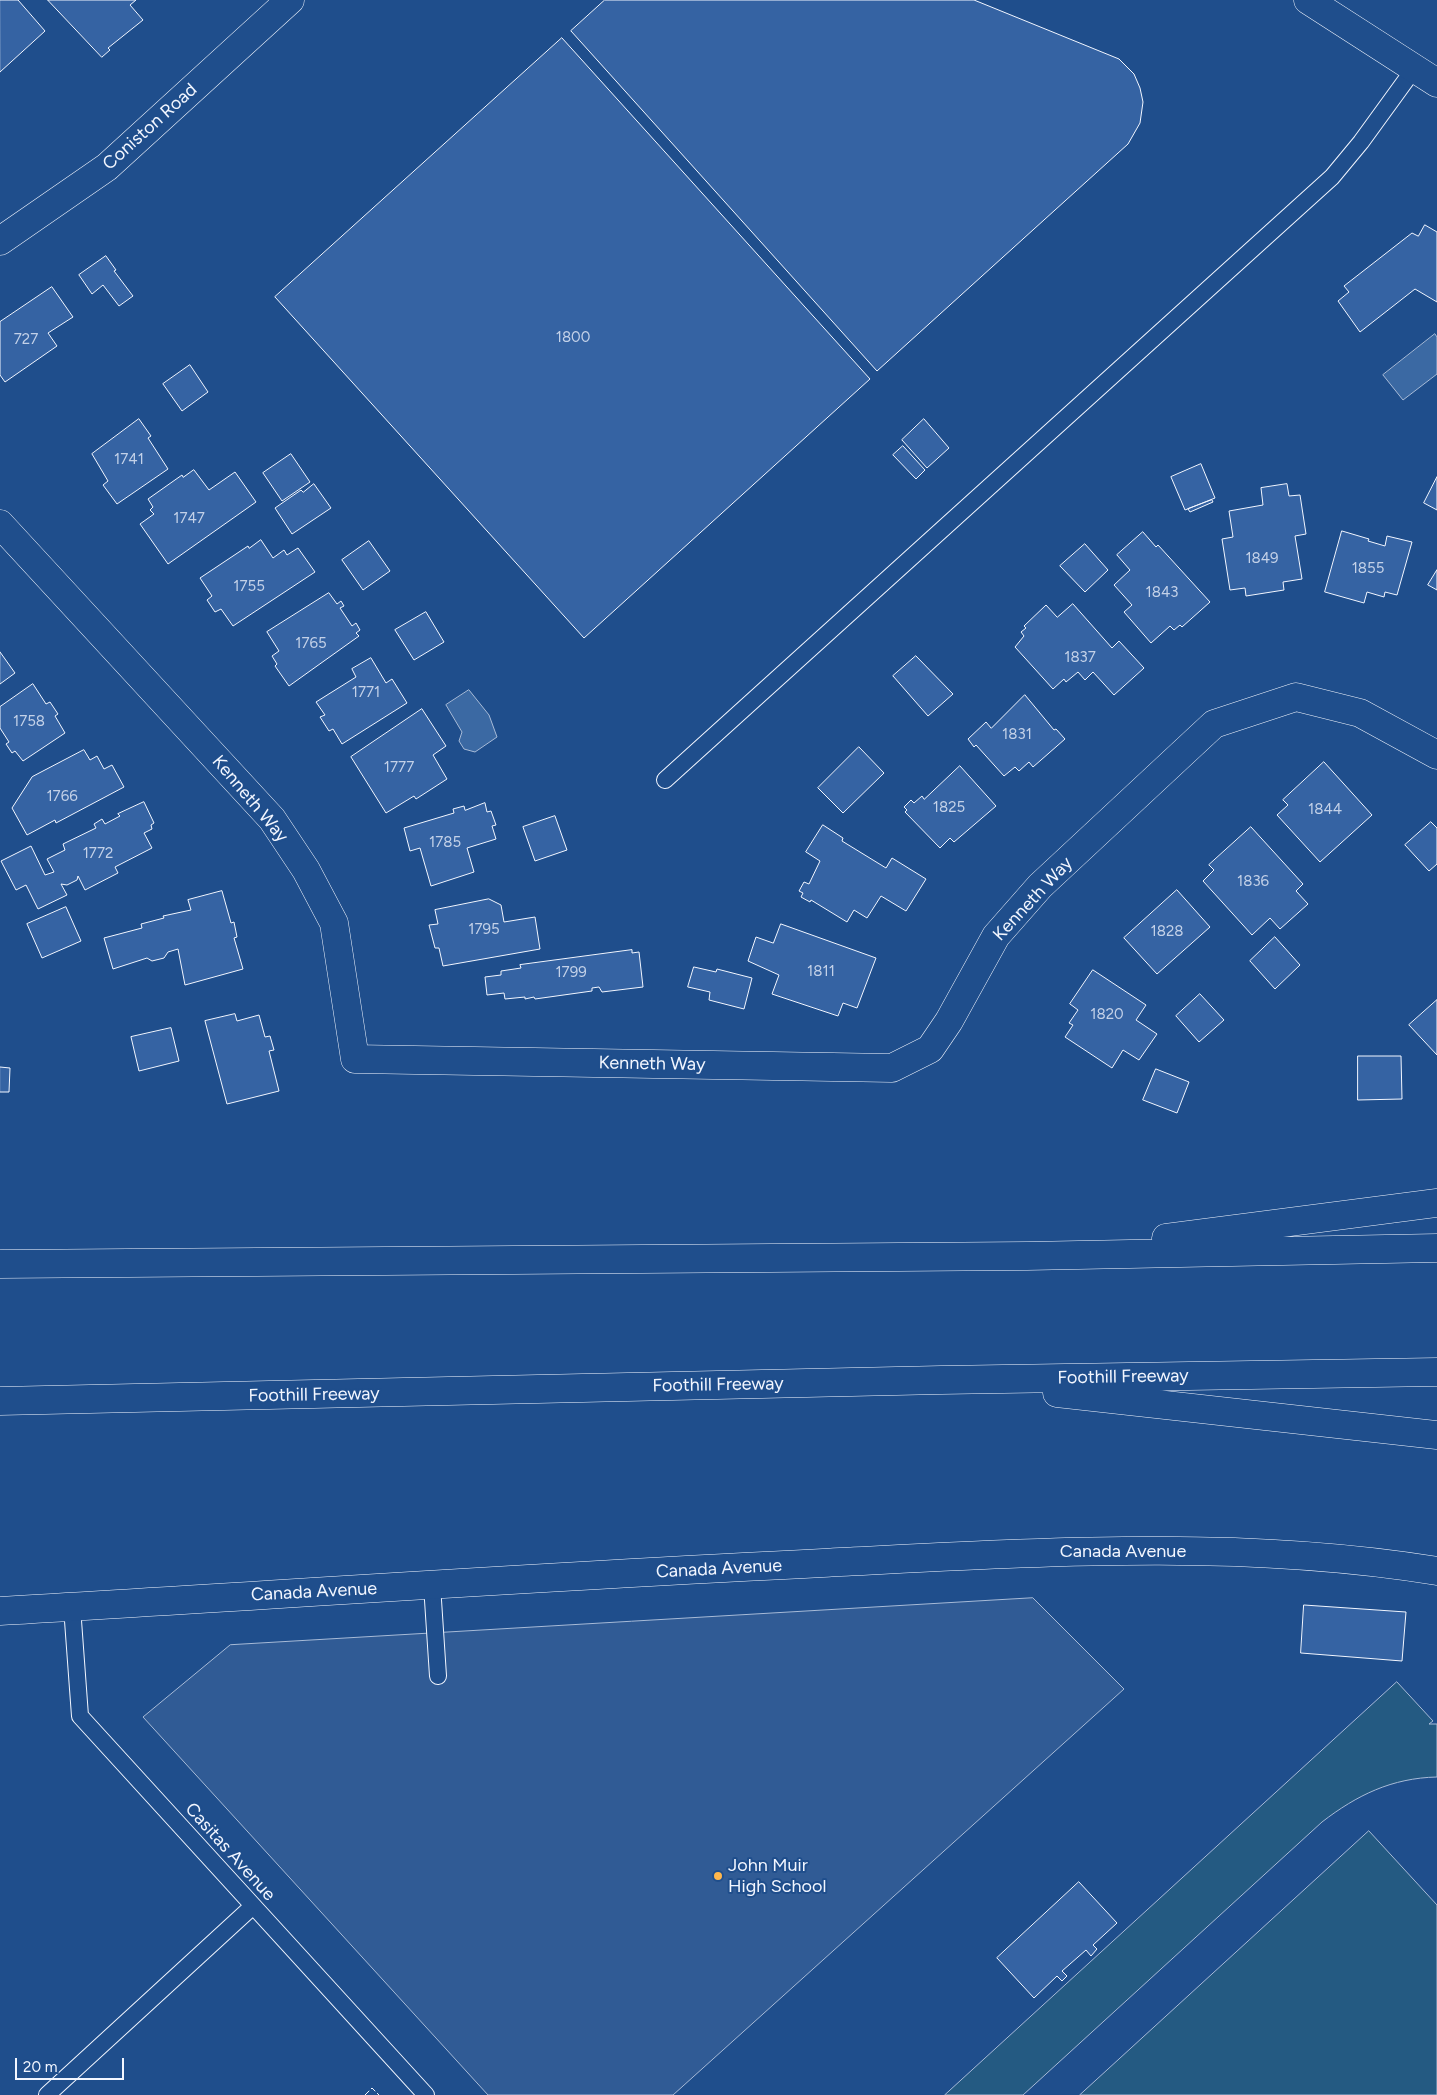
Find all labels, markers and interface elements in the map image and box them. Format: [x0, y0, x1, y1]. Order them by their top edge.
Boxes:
street label: Coniston Road [99, 79, 201, 175]
house number: 1800 [556, 329, 590, 347]
house number: 727 [14, 331, 38, 349]
house number: 1741 [114, 451, 144, 469]
house number: 1747 [173, 510, 205, 528]
house number: 1849 [1245, 550, 1279, 568]
house number: 1855 [1352, 560, 1384, 578]
house number: 1755 [233, 578, 265, 596]
house number: 1843 [1146, 584, 1178, 602]
house number: 1765 [295, 635, 327, 653]
house number: 1837 [1064, 649, 1096, 667]
house number: 1771 [352, 684, 380, 702]
house number: 1758 [13, 713, 45, 731]
house number: 1831 [1002, 726, 1032, 744]
street label: Kenneth Way [207, 751, 293, 847]
house number: 1777 [384, 759, 414, 777]
house number: 1766 [46, 788, 78, 806]
house number: 1825 [933, 799, 965, 817]
house number: 1844 [1308, 801, 1342, 819]
house number: 1785 [429, 834, 461, 852]
house number: 1772 [83, 845, 113, 863]
street label: Kenneth Way [989, 853, 1077, 945]
house number: 1836 [1237, 873, 1269, 891]
house number: 1795 [468, 921, 500, 939]
house number: 1828 [1151, 923, 1183, 941]
house number: 1811 [807, 963, 835, 981]
house number: 1799 [555, 964, 587, 982]
house number: 1820 [1090, 1006, 1124, 1024]
street label: Kenneth Way [598, 1052, 706, 1076]
street label: Foothill Freeway [1057, 1365, 1189, 1389]
street label: Foothill Freeway [652, 1373, 784, 1397]
street label: Foothill Freeway [248, 1383, 380, 1407]
street label: Canada Avenue [1060, 1541, 1186, 1563]
street label: Canada Avenue [655, 1555, 783, 1583]
street label: Canada Avenue [250, 1578, 378, 1606]
street label: Casitas Avenue [180, 1799, 280, 1905]
place label: John Muir High School [728, 1855, 826, 1898]
marker: John Muir High School [712, 1870, 724, 1882]
scale bar [18, 2048, 126, 2080]
text: 20 m [23, 2058, 57, 2076]

